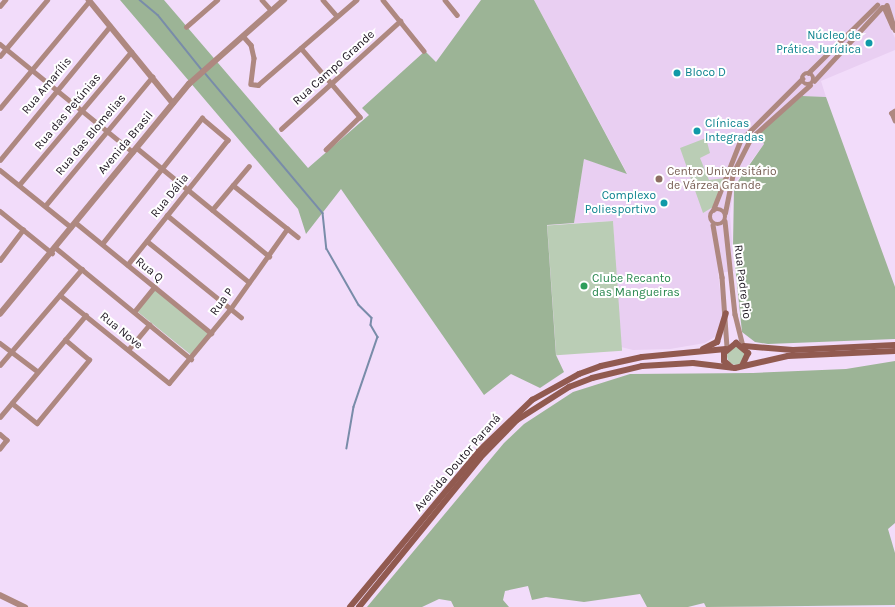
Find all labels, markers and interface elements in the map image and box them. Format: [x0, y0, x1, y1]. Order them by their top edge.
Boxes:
street label: Rua Campo Grande [290, 28, 378, 108]
place label: Núcleo de Prática Jurídica [776, 29, 861, 57]
marker: Núcleo de Prática Jurídica [864, 38, 874, 48]
street label: Rua Amarílis [19, 55, 75, 117]
place label: Bloco D [685, 66, 726, 80]
marker: Bloco D [672, 68, 682, 78]
street label: Rua das Petúnias [32, 71, 104, 153]
street label: Rua das Blomelias [53, 91, 129, 179]
street label: Avenida Brasil [95, 109, 157, 177]
place label: Clínicas Integradas [705, 117, 764, 145]
marker: Clínicas Integradas [692, 126, 702, 136]
place label: Centro Universitário de Várzea Grande [667, 165, 777, 193]
street label: Rua Dália [148, 171, 192, 221]
marker: Centro Universitário de Várzea Grande [654, 174, 664, 184]
place label: Complexo Poliesportivo [585, 189, 656, 217]
marker: Complexo Poliesportivo [659, 198, 669, 208]
street label: Rua Padre Pio [730, 244, 754, 320]
street label: Rua Q [132, 254, 166, 286]
place label: Clube Recanto das Mangueiras [592, 272, 680, 300]
marker: Clube Recanto das Mangueiras [579, 281, 589, 291]
street label: Rua P [207, 285, 237, 319]
street label: Rua Nove [97, 309, 145, 353]
street label: Avenida Doutor Paraná [412, 411, 504, 515]

